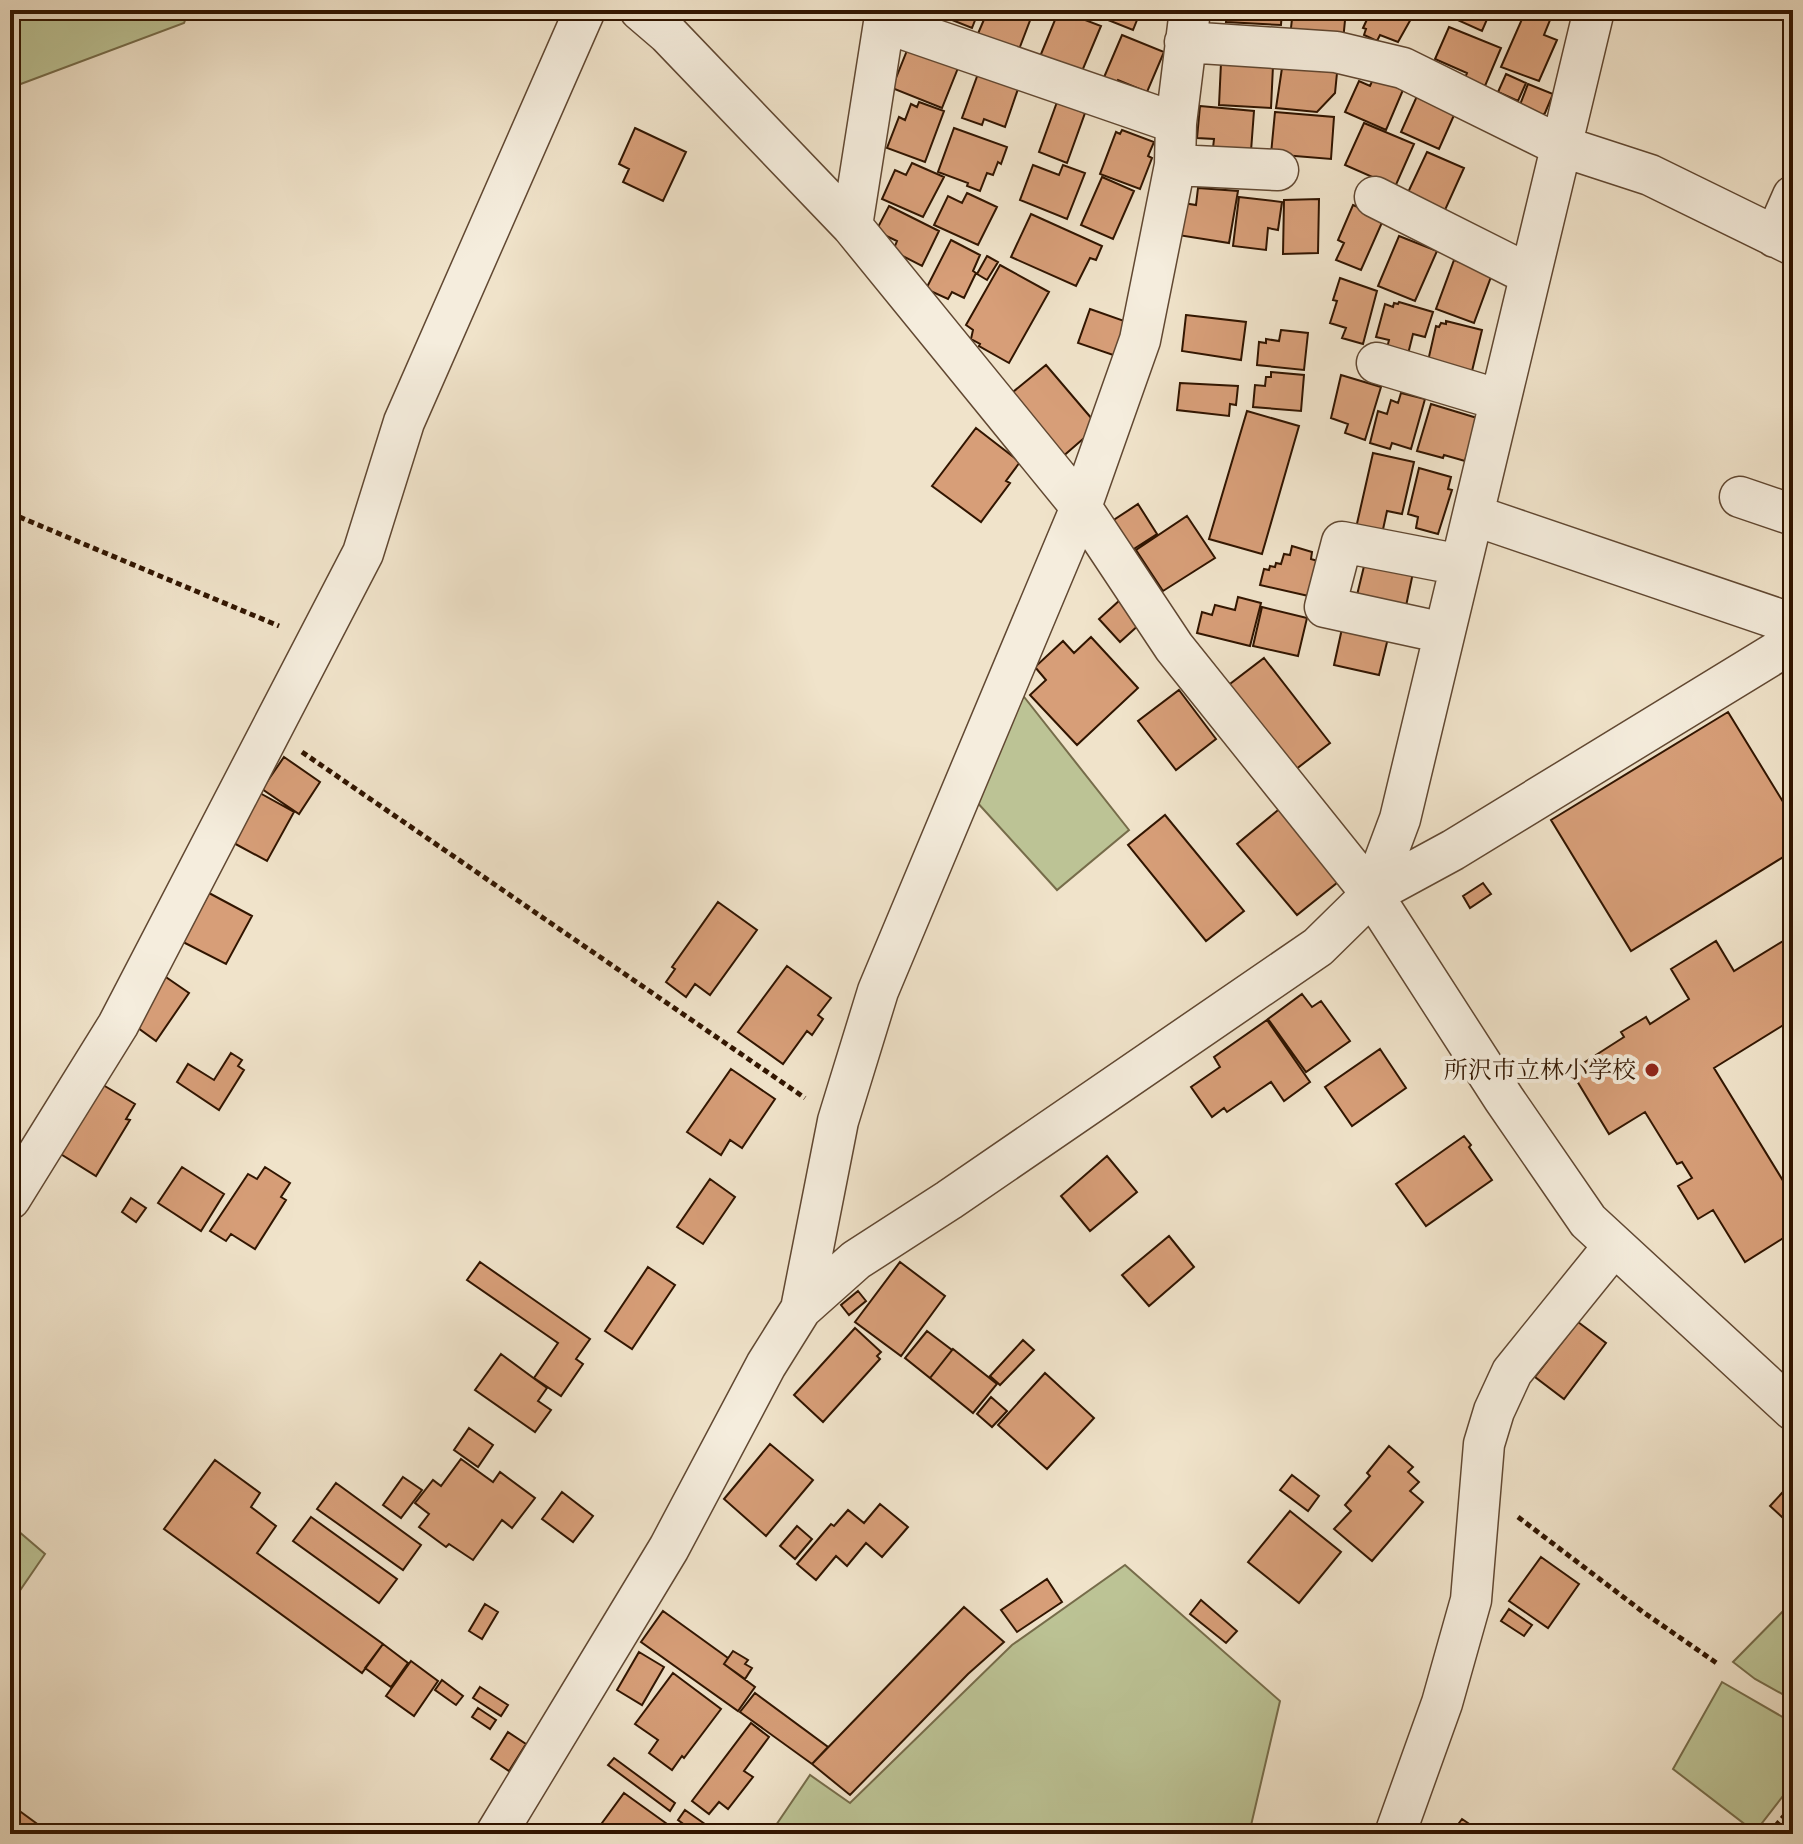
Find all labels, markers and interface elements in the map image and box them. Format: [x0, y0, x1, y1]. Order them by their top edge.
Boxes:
place label: 所沢市立林小学校 [1444, 1054, 1636, 1087]
marker: 所沢市立林小学校 [1643, 1061, 1661, 1079]

